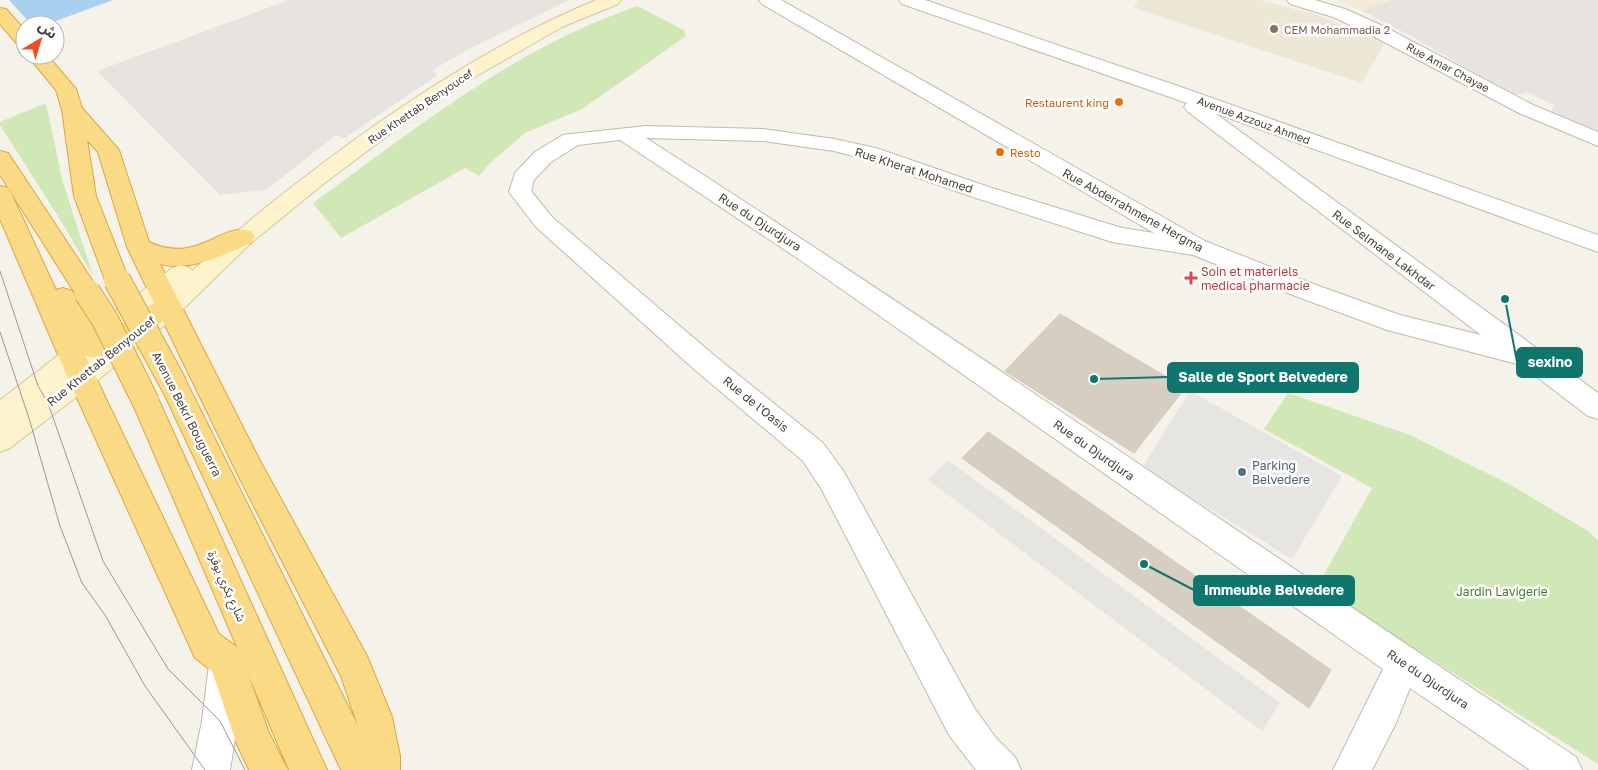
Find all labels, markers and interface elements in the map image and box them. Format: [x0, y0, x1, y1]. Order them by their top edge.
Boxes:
north arrow [15, 15, 65, 65]
text: ش [36, 17, 61, 42]
marker: CEM Mohammadia 2 [1268, 23, 1280, 35]
place label: CEM Mohammadia 2 [1284, 23, 1390, 36]
street label: Rue Amar Chayae [1404, 40, 1492, 94]
street label: Rue Khettab Benyoucef [365, 66, 475, 146]
street label: Avenue Azzouz Ahmed [1196, 94, 1312, 146]
place label: Restaurent king [1025, 96, 1109, 109]
marker: Restaurent king [1113, 96, 1125, 108]
street label: Rue Kherat Mohamed [853, 144, 975, 196]
marker: Resto [994, 146, 1006, 158]
place label: Resto [1010, 146, 1041, 159]
street label: Rue Abderrahmene Hergma [1060, 165, 1206, 255]
street label: Rue du Djurdjura [716, 190, 804, 254]
street label: Rue Selmane Lakhdar [1330, 206, 1439, 294]
place label: Soin et materiels medical pharmacie [1201, 264, 1310, 293]
marker: Soin et materiels medical pharmacie [1185, 272, 1197, 284]
street label: Rue Khettab Benyoucef [44, 312, 159, 409]
callout: sexino [1517, 348, 1582, 377]
street label: Avenue Bekri Bouguerra [149, 349, 225, 479]
text: sexino [1528, 353, 1572, 370]
callout: Salle de Sport Belvedere [1168, 363, 1358, 392]
text: Salle de Sport Belvedere [1178, 368, 1348, 385]
street label: Rue de l'Oasis [720, 373, 792, 435]
street label: Rue du Djurdjura [1051, 416, 1137, 484]
place label: Parking Belvedere [1252, 458, 1310, 487]
marker: Parking Belvedere [1236, 466, 1248, 478]
street label: شارع بكري بوقرة [202, 548, 249, 625]
callout: Immeuble Belvedere [1194, 576, 1354, 605]
text: Immeuble Belvedere [1204, 581, 1344, 598]
park label: Jardin Lavigerie [1456, 584, 1548, 599]
street label: Rue du Djurdjura [1384, 646, 1472, 712]

